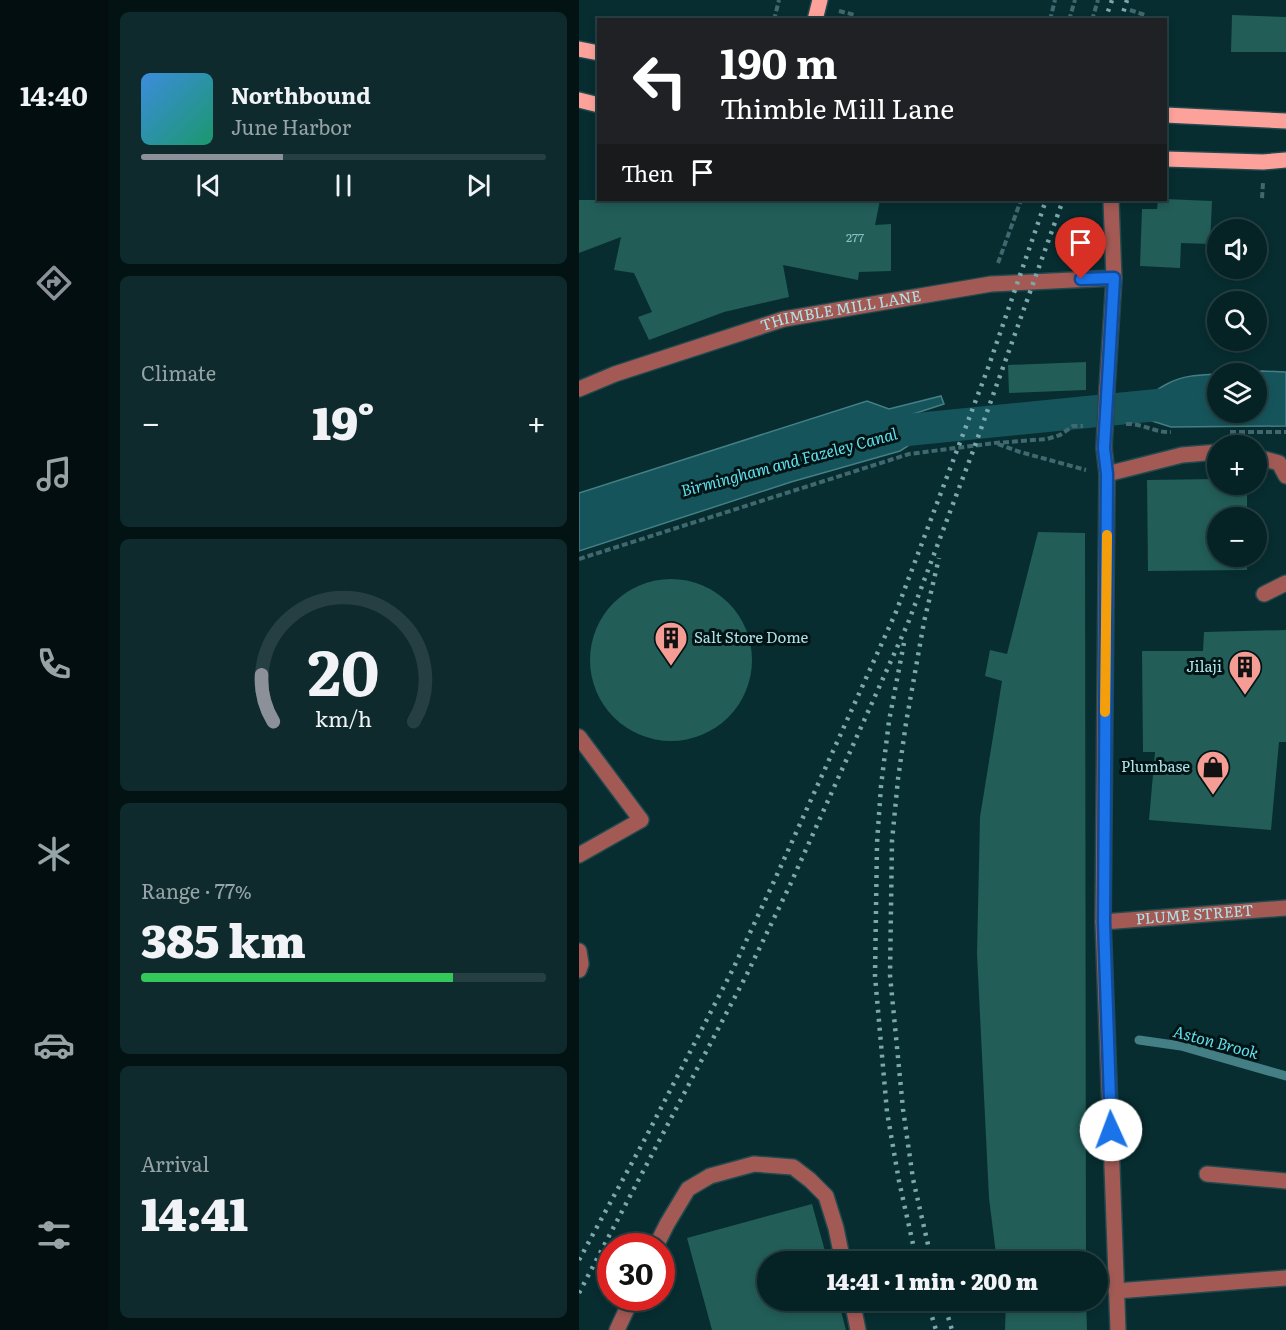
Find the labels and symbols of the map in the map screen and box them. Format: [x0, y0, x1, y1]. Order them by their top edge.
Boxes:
pin [1055, 217, 1106, 279]
house number: 277 [846, 228, 864, 246]
street label: THIMBLE MILL LANE [757, 283, 922, 336]
water label: Birmingham and Fazeley Canal [678, 420, 900, 502]
building icon: Salt Store Dome [653, 620, 689, 667]
place label: Salt Store Dome [694, 625, 809, 648]
building icon: Jilaji [1227, 649, 1263, 696]
place label: Jilaji [1186, 654, 1222, 677]
shop icon: Plumbase [1195, 749, 1231, 796]
place label: Plumbase [1121, 754, 1190, 777]
street label: PLUME STREET [1135, 898, 1254, 929]
water label: Aston Brook [1171, 1018, 1262, 1064]
position arrow [1079, 1098, 1143, 1162]
speed limit sign: 30 [597, 1233, 675, 1311]

